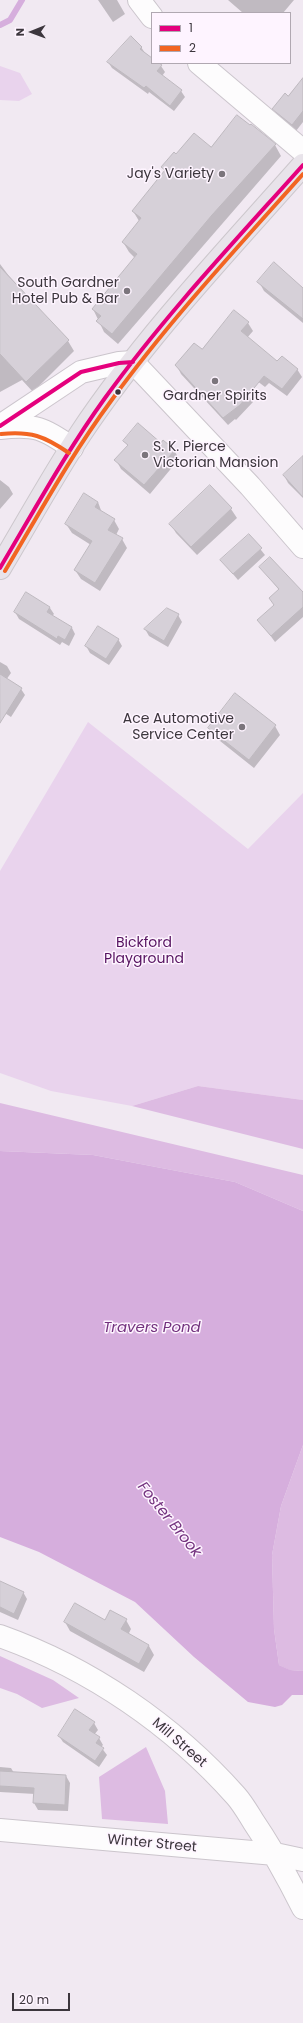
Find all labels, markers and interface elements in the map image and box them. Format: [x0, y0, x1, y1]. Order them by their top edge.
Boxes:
north arrow [12, 12, 52, 52]
legend [151, 12, 291, 64]
text: 1 [189, 19, 193, 36]
text: N [12, 28, 28, 36]
text: 2 [189, 39, 196, 56]
place label: Jay's Variety [127, 166, 214, 182]
marker: Jay's Variety [217, 169, 227, 179]
place label: South Gardner Hotel Pub & Bar [12, 275, 119, 308]
marker: South Gardner Hotel Pub & Bar [122, 286, 132, 296]
marker: Gardner Spirits [210, 376, 220, 386]
unlabelled marker [113, 387, 123, 397]
place label: Gardner Spirits [163, 388, 267, 404]
place label: S. K. Pierce Victorian Mansion [153, 439, 278, 472]
marker: S. K. Pierce Victorian Mansion [140, 450, 150, 460]
place label: Ace Automotive Service Center [123, 711, 234, 744]
marker: Ace Automotive Service Center [237, 722, 247, 732]
park label: Bickford Playground [104, 935, 184, 968]
water label: Travers Pond [103, 1319, 201, 1337]
water label: Foster Brook [133, 1479, 205, 1561]
street label: Mill Street [148, 1715, 210, 1771]
street label: Winter Street [107, 1832, 197, 1856]
scale bar [14, 1985, 72, 2011]
text: 20 m [19, 1991, 49, 2008]

